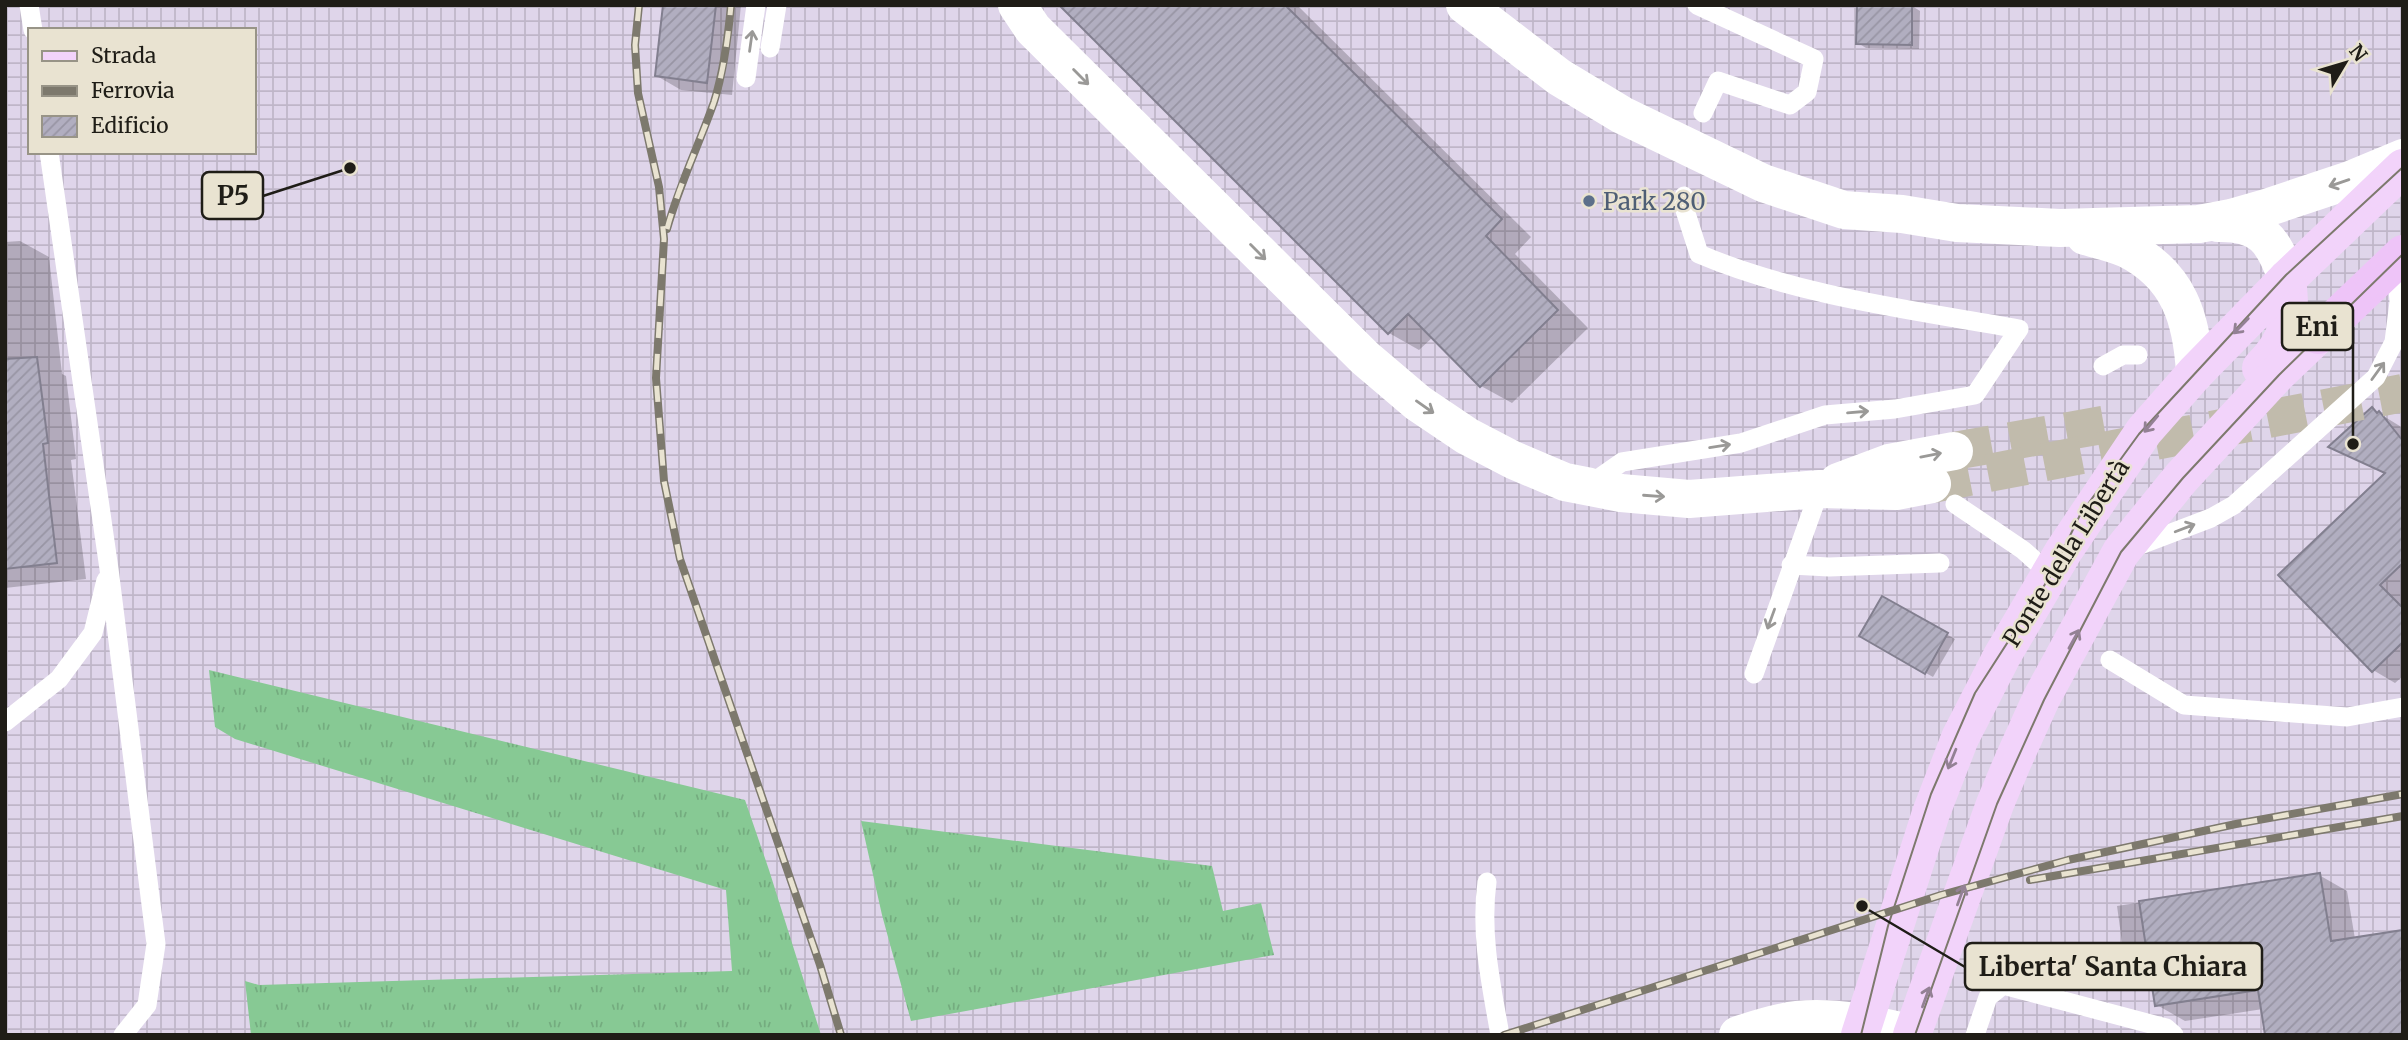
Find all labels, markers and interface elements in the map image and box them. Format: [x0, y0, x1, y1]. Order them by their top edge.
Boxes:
legend [28, 28, 256, 154]
north arrow [2310, 28, 2380, 98]
one-way arrow [744, 31, 757, 53]
text: N [2344, 39, 2372, 66]
text: Strada [91, 42, 156, 69]
one-way arrow [1073, 69, 1090, 86]
text: Ferrovia [91, 77, 175, 104]
text: Edificio [91, 112, 168, 139]
callout: P5 [202, 172, 263, 219]
one-way arrow [2329, 178, 2351, 190]
text: P5 [217, 179, 249, 212]
place label: Park 280 [1603, 186, 1706, 217]
marker: Park 280 [1581, 193, 1597, 209]
one-way arrow [1250, 244, 1267, 261]
callout: Eni [2282, 303, 2353, 350]
text: Eni [2295, 310, 2339, 343]
one-way arrow [2233, 317, 2250, 334]
one-way arrow [2371, 362, 2385, 381]
one-way arrow [1415, 400, 1434, 414]
one-way arrow [1847, 405, 1869, 418]
one-way arrow [2143, 415, 2159, 433]
one-way arrow [1708, 439, 1731, 452]
one-way arrow [1919, 447, 1942, 461]
street label: Ponte della Libertà [1996, 453, 2136, 652]
one-way arrow [1642, 490, 1665, 503]
one-way arrow [2173, 521, 2195, 534]
one-way arrow [1764, 608, 1777, 630]
one-way arrow [2068, 629, 2081, 650]
one-way arrow [1944, 748, 1957, 769]
one-way arrow [1956, 885, 1969, 907]
callout: Liberta' Santa Chiara [1965, 943, 2262, 990]
text: Liberta' Santa Chiara [1979, 950, 2247, 983]
one-way arrow [1920, 987, 1933, 1009]

